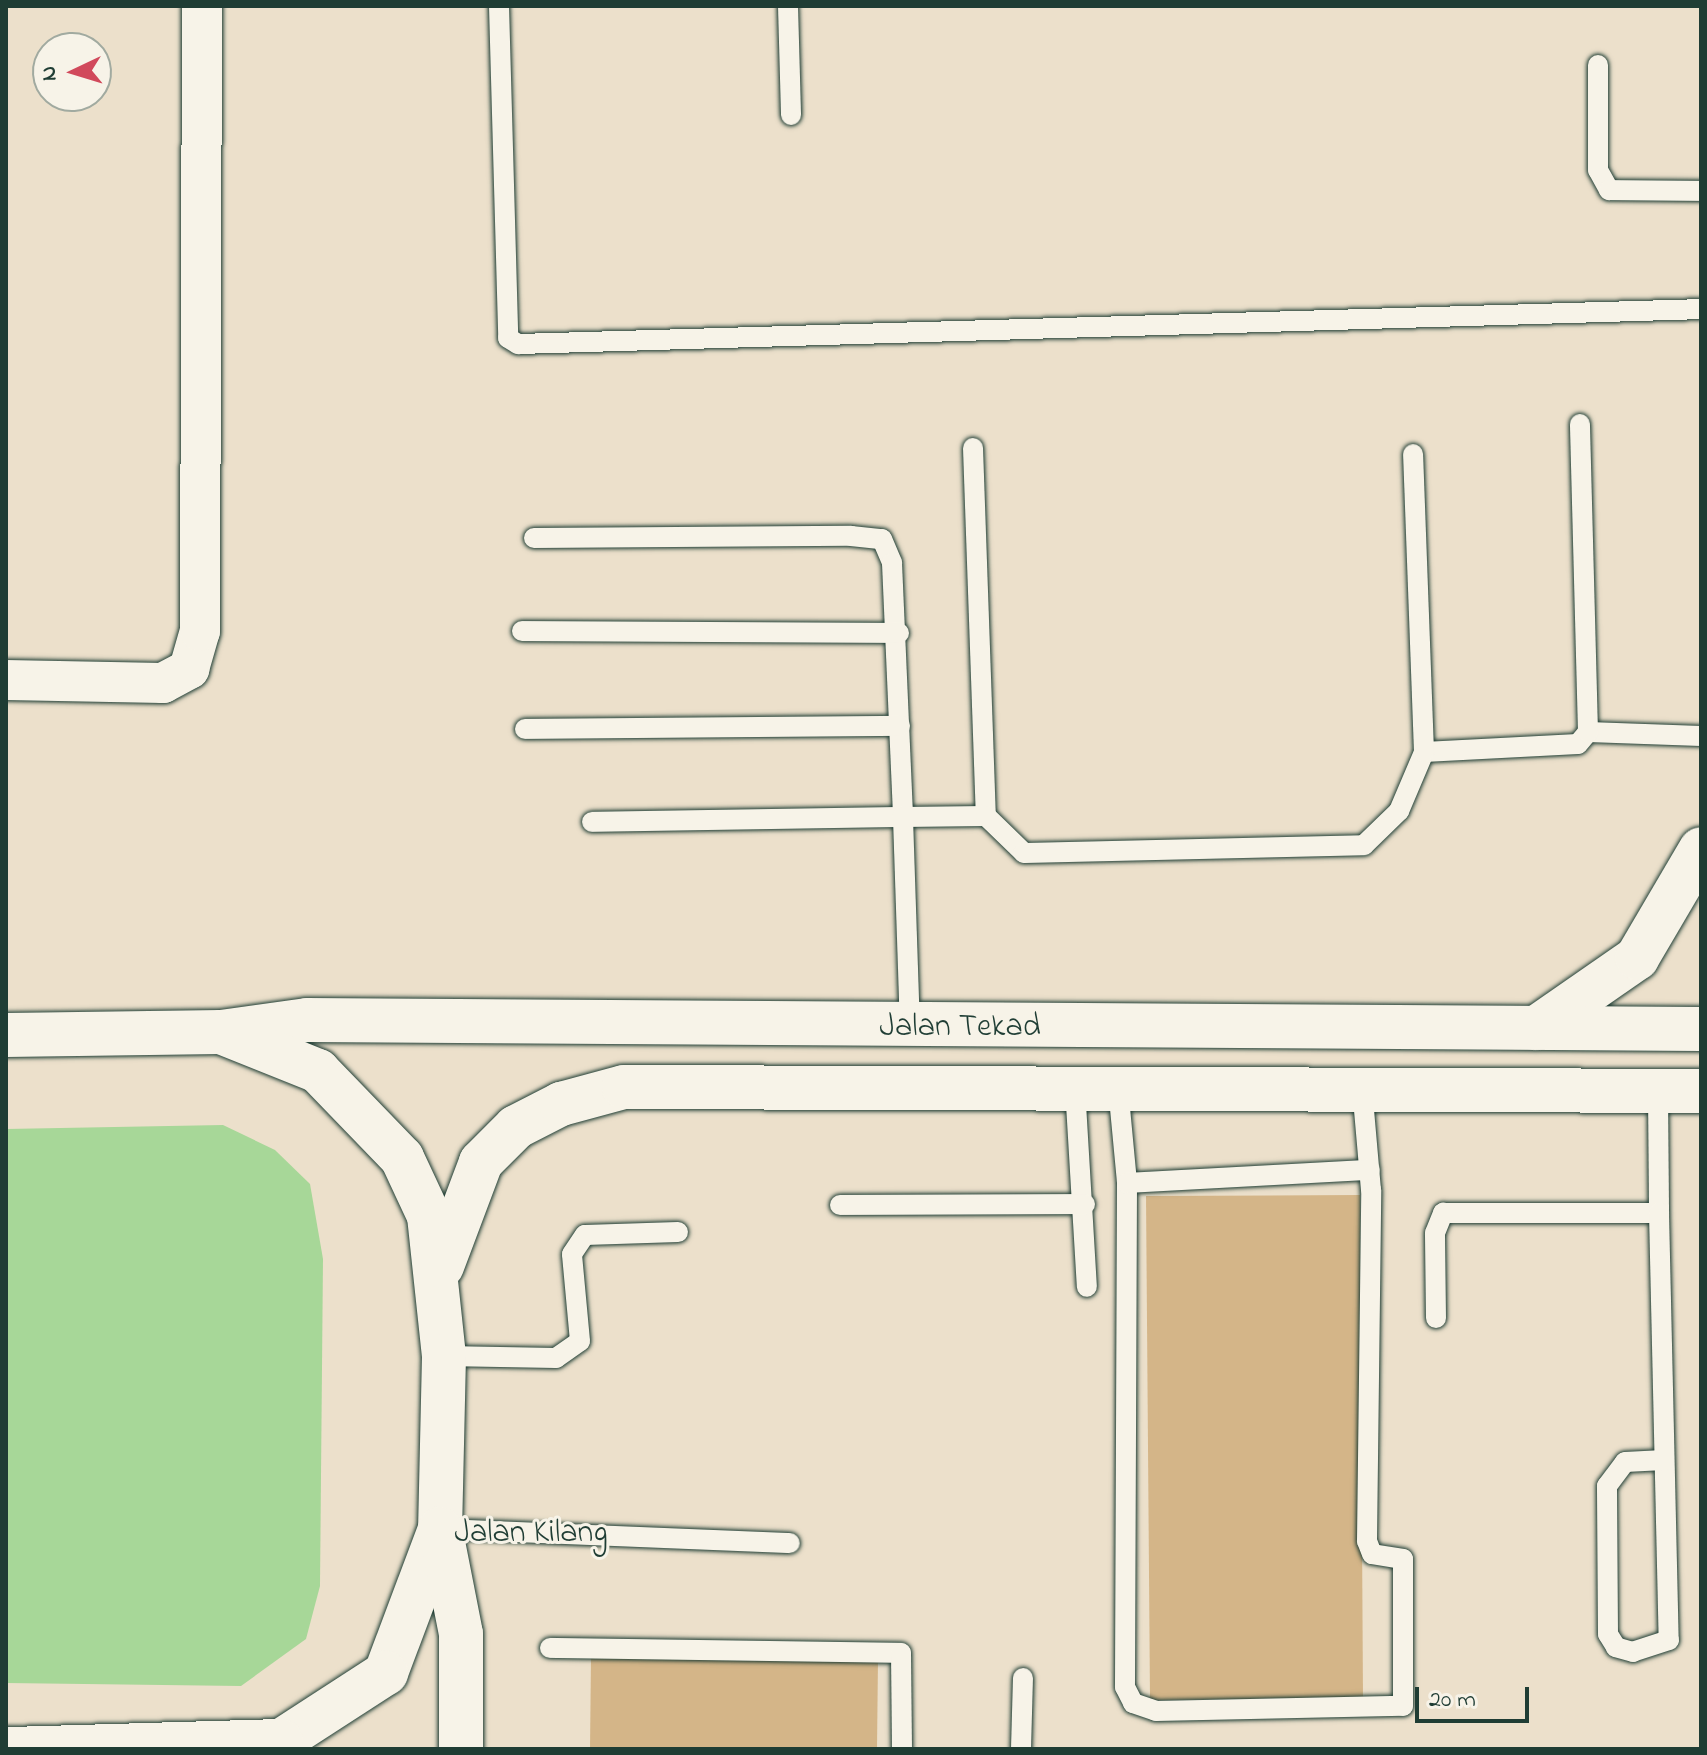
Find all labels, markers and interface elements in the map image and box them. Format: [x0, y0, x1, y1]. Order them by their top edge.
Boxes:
north arrow [32, 32, 112, 112]
text: N [34, 65, 67, 82]
street label: Jalan Tekad [879, 1009, 1041, 1047]
street label: Jalan Kilang [454, 1515, 608, 1553]
scale bar [1419, 1671, 1533, 1721]
text: 20 m [1429, 1683, 1476, 1718]

